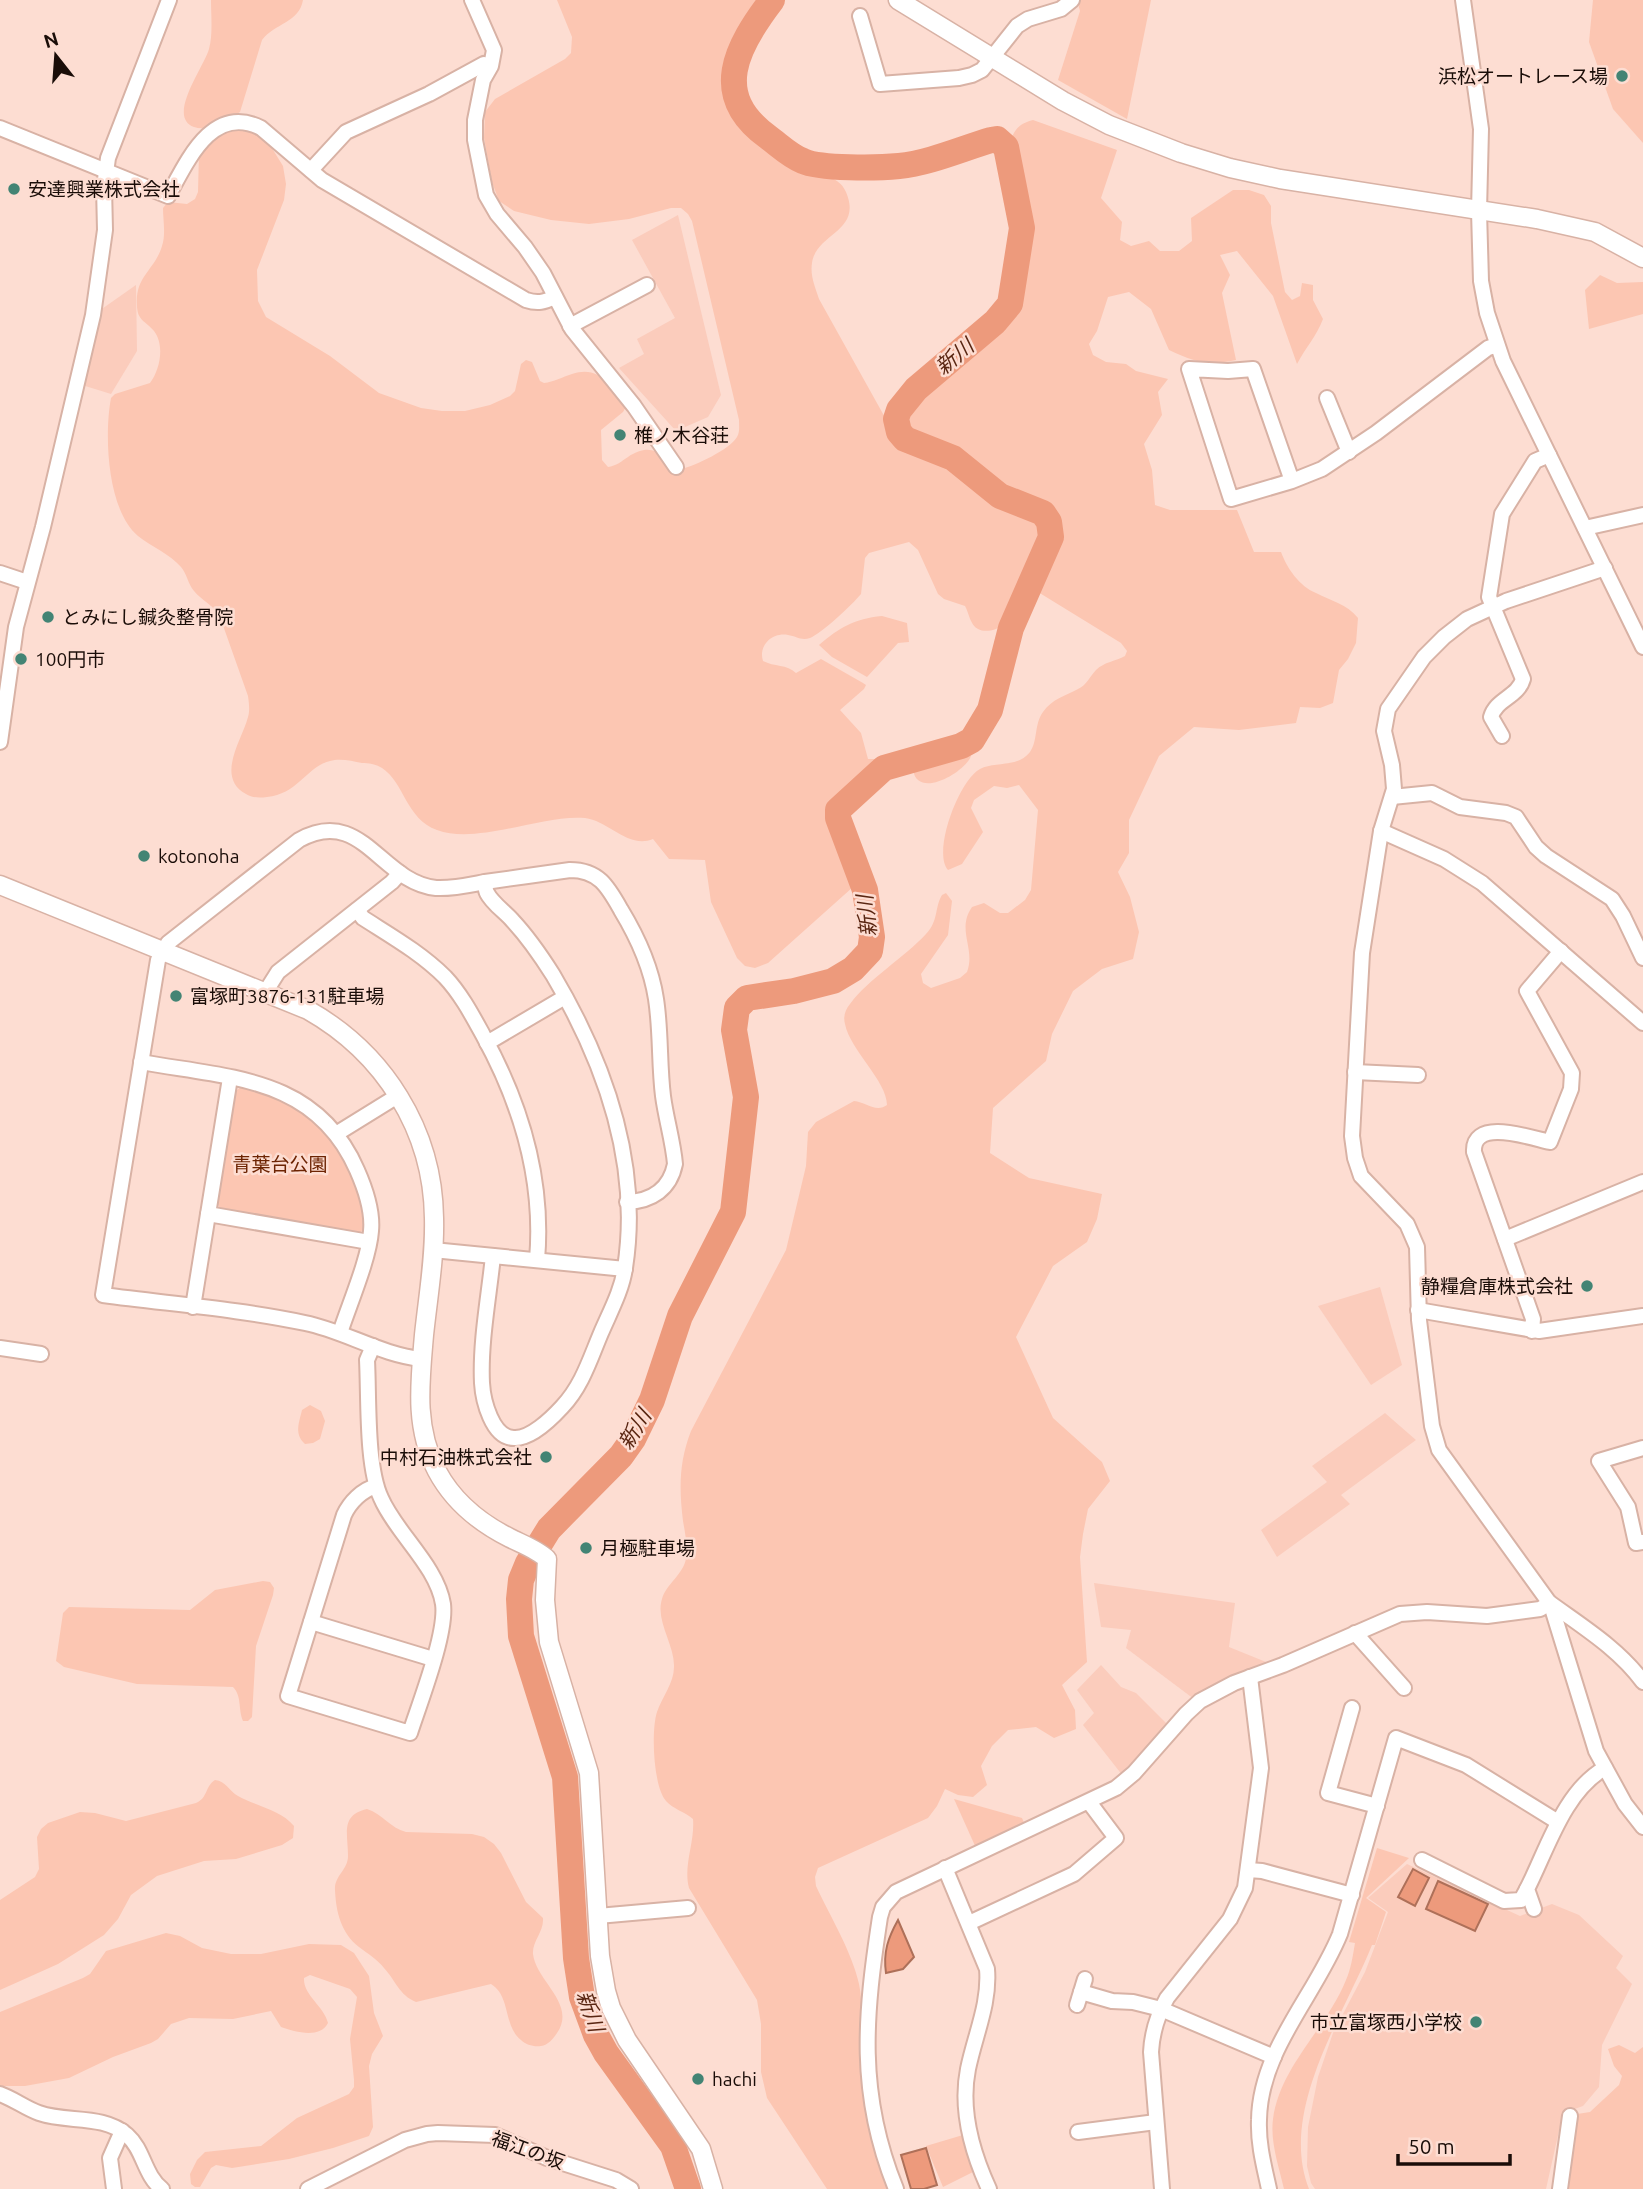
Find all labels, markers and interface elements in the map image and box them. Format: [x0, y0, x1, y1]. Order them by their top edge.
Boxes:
north arrow [21, 21, 91, 91]
text: N [41, 27, 61, 52]
place label: 浜松オートレース場 [1438, 65, 1608, 87]
marker: 浜松オートレース場 [1614, 68, 1630, 84]
place label: 安達興業株式会社 [28, 178, 180, 200]
marker: 安達興業株式会社 [6, 181, 22, 197]
water label: 新川 [930, 332, 979, 379]
place label: 椎ノ木谷荘 [634, 424, 729, 446]
marker: 椎ノ木谷荘 [612, 427, 628, 443]
place label: とみにし鍼灸整骨院 [62, 606, 233, 628]
marker: とみにし鍼灸整骨院 [40, 609, 56, 625]
place label: 100円市 [35, 648, 105, 670]
marker: 100円市 [13, 651, 29, 667]
place label: kotonoha [158, 845, 239, 867]
marker: kotonoha [136, 848, 152, 864]
water label: 新川 [852, 892, 880, 938]
place label: 富塚町3876-131駐車場 [190, 985, 385, 1007]
marker: 富塚町3876-131駐車場 [168, 988, 184, 1004]
park label: 青葉台公園 [232, 1153, 328, 1175]
place label: 静糧倉庫株式会社 [1421, 1275, 1573, 1297]
marker: 静糧倉庫株式会社 [1579, 1278, 1595, 1294]
water label: 新川 [613, 1403, 656, 1453]
place label: 中村石油株式会社 [380, 1446, 532, 1468]
marker: 中村石油株式会社 [538, 1449, 554, 1465]
place label: 月極駐車場 [600, 1537, 695, 1559]
marker: 月極駐車場 [578, 1540, 594, 1556]
water label: 新川 [573, 1987, 610, 2037]
place label: 市立富塚西小学校 [1310, 2011, 1462, 2033]
marker: 市立富塚西小学校 [1468, 2014, 1484, 2030]
place label: hachi [712, 2068, 757, 2090]
marker: hachi [690, 2071, 706, 2087]
scale bar [1398, 2122, 1510, 2166]
street label: 福江の坂 [489, 2127, 567, 2173]
text: 50 m [1408, 2134, 1455, 2158]

